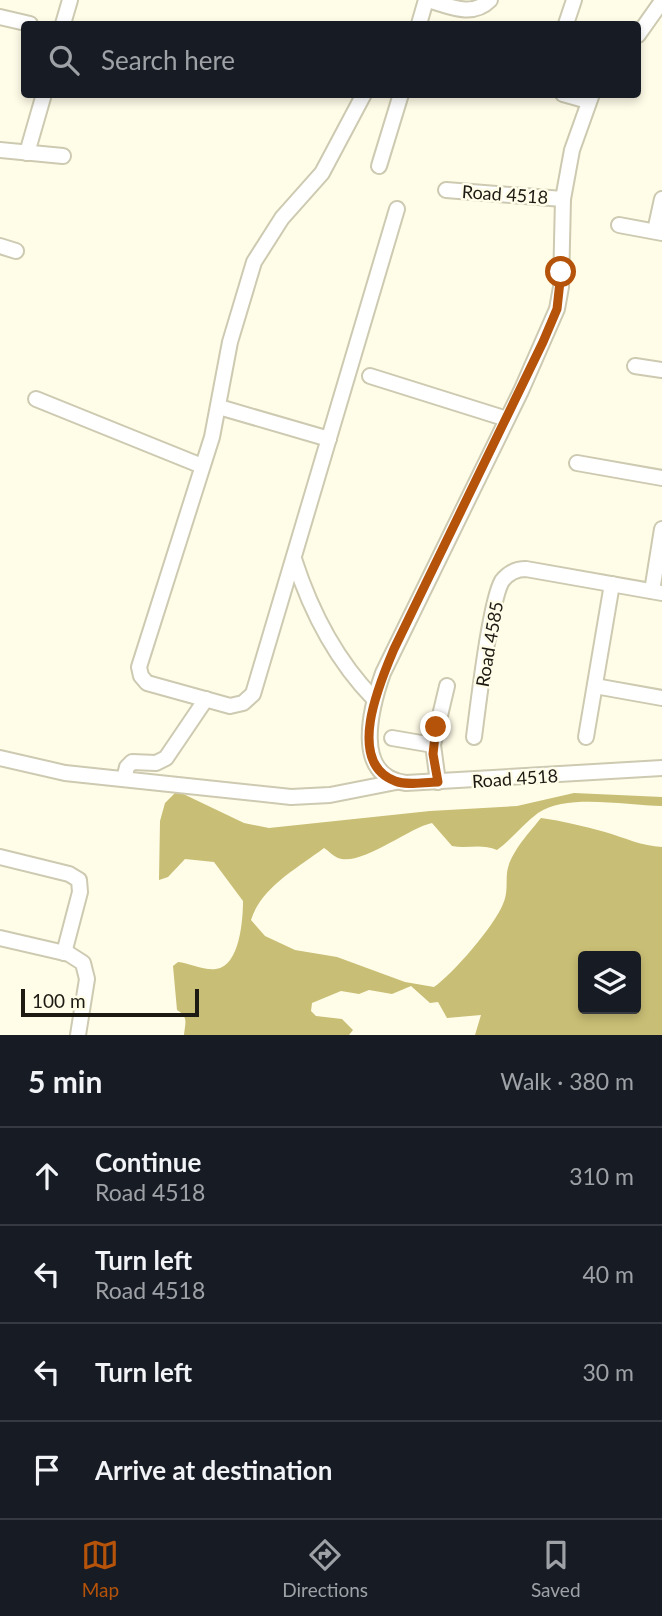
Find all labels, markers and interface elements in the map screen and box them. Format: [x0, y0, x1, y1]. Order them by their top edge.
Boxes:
search box [21, 21, 641, 98]
icon: search [45, 41, 83, 79]
text: Search here [101, 44, 235, 76]
street label: Road 4518 [461, 180, 549, 208]
route start [545, 256, 576, 287]
street label: Road 4585 [471, 600, 507, 688]
route end [420, 711, 451, 742]
street label: Road 4518 [471, 764, 559, 792]
map controls [578, 951, 641, 1014]
button: layers [578, 951, 641, 1014]
scale bar [21, 986, 200, 1018]
text: 100 m [32, 989, 86, 1012]
text: 5 min [28, 1063, 102, 1099]
text: Walk · 380 m [500, 1067, 634, 1095]
text: Continue [95, 1146, 201, 1178]
icon: ahead [28, 1157, 66, 1195]
text: 310 m [569, 1162, 634, 1190]
text: Road 4518 [95, 1178, 205, 1206]
text: Turn left [95, 1244, 192, 1276]
icon: left [28, 1255, 66, 1293]
text: 40 m [583, 1260, 634, 1288]
text: Road 4518 [95, 1276, 205, 1304]
icon: left [28, 1353, 66, 1391]
text: Turn left [95, 1356, 192, 1388]
text: 30 m [583, 1358, 634, 1386]
icon: arrive [28, 1451, 66, 1489]
text: Arrive at destination [95, 1454, 332, 1486]
tab: Map [81, 1536, 119, 1601]
tab: Directions [282, 1536, 368, 1601]
tab: Saved [531, 1536, 581, 1601]

